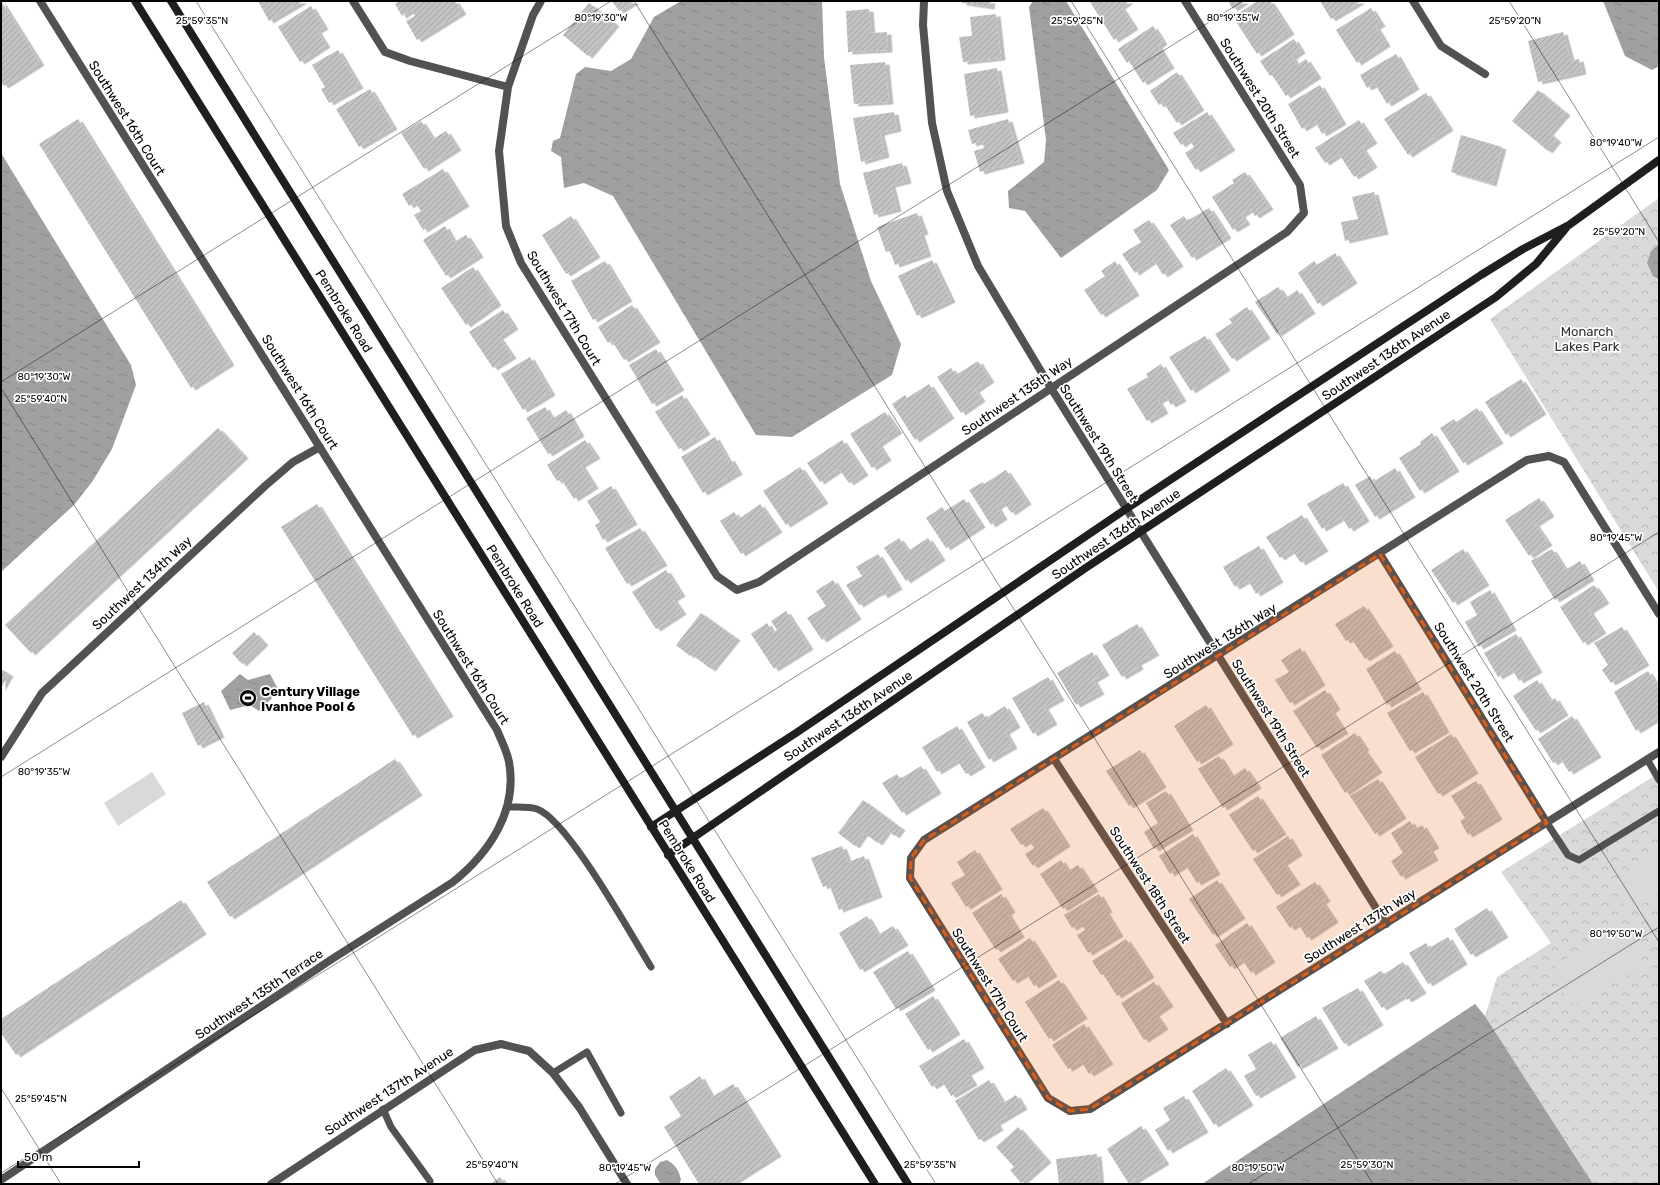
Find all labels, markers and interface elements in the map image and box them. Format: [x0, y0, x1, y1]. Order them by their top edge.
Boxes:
text: 80°19'30"W [574, 12, 628, 24]
text: 80°19'35"W [1207, 12, 1259, 24]
text: 25°59'35"N [176, 15, 228, 27]
text: 25°59'25"N [1051, 15, 1103, 27]
text: 25°59'20"N [1489, 15, 1541, 27]
street label: Southwest 20th Street [1217, 35, 1303, 161]
street label: Southwest 16th Court [86, 58, 168, 178]
text: 80°19'40"W [1590, 137, 1642, 149]
text: 25°59'20"N [1593, 226, 1645, 238]
street label: Southwest 17th Court [524, 248, 604, 368]
street label: Pembroke Road [313, 267, 375, 355]
street label: Southwest 136th Avenue [1319, 306, 1453, 404]
park label: Monarch Lakes Park [1554, 324, 1620, 354]
street label: Southwest 16th Court [259, 332, 341, 452]
street label: Southwest 135th Way [959, 353, 1075, 439]
text: 80°19'30"W [17, 371, 71, 383]
street label: Southwest 19th Street [1057, 381, 1141, 505]
text: 25°59'40"N [15, 393, 67, 405]
street label: Southwest 136th Avenue [1049, 485, 1183, 583]
text: 80°19'45"W [1590, 532, 1642, 544]
street label: Southwest 134th Way [89, 533, 195, 633]
street label: Pembroke Road [484, 542, 546, 630]
street label: Southwest 136th Way [1161, 600, 1279, 682]
street label: Southwest 16th Court [430, 607, 512, 727]
street label: Southwest 20th Street [1431, 619, 1517, 745]
street label: Southwest 19th Street [1229, 656, 1313, 780]
street label: Southwest 136th Avenue [781, 667, 915, 765]
place label: Century Village Ivanhoe Pool 6 [261, 684, 360, 714]
sports icon: Century Village Ivanhoe Pool 6 [238, 688, 258, 708]
text: 80°19'35"W [18, 766, 70, 778]
street label: Pembroke Road [656, 817, 718, 905]
street label: Southwest 18th Street [1107, 824, 1193, 946]
street label: Southwest 137th Way [1301, 885, 1419, 967]
street label: Southwest 17th Court [949, 925, 1031, 1045]
text: 80°19'50"W [1589, 928, 1643, 940]
street label: Southwest 135th Terrace [192, 946, 326, 1042]
street label: Southwest 137th Avenue [322, 1044, 456, 1138]
text: 25°59'45"N [15, 1093, 67, 1105]
scale bar [18, 1143, 139, 1169]
text: 50 m [24, 1150, 52, 1164]
text: 25°59'40"N [466, 1159, 518, 1171]
text: 25°59'35"N [904, 1159, 956, 1171]
text: 25°59'30"N [1341, 1159, 1393, 1171]
text: 80°19'45"W [599, 1162, 651, 1174]
text: 80°19'50"W [1231, 1162, 1285, 1174]

